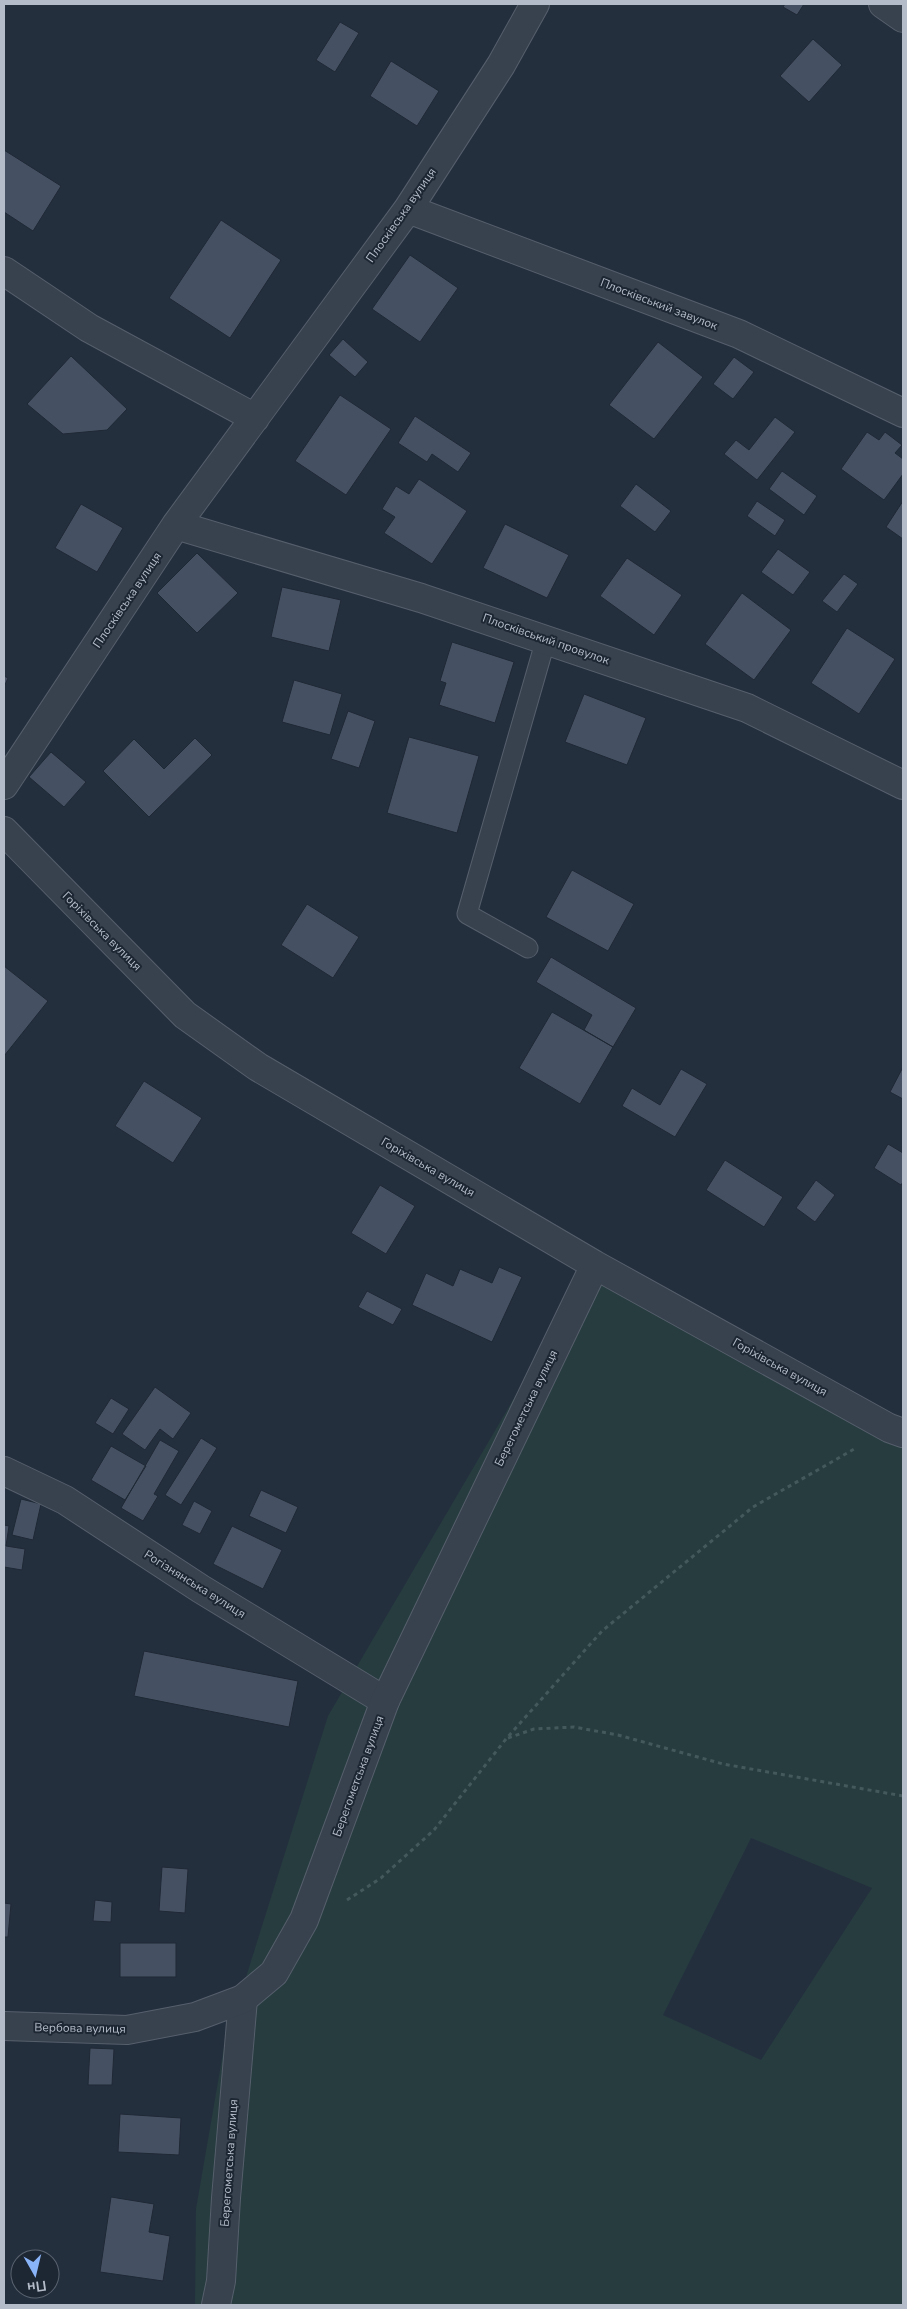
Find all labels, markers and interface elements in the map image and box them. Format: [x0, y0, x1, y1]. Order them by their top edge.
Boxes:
street label: Плосківська вулиця [362, 164, 440, 266]
street label: Плосківський завулок [598, 274, 721, 334]
street label: Плосківська вулиця [89, 549, 165, 651]
street label: Плосківський провулок [480, 610, 612, 668]
street label: Горіхівська вулиця [59, 888, 145, 974]
street label: Горіхівська вулиця [378, 1134, 478, 1200]
street label: Горіхівська вулиця [730, 1334, 830, 1400]
street label: Берегометська вулиця [491, 1347, 561, 1469]
street label: Рогізнянська вулиця [141, 1546, 249, 1622]
street label: Берегометська вулиця [329, 1713, 387, 1839]
street label: Вербова вулиця [34, 2019, 126, 2037]
street label: Берегометська вулиця [217, 2099, 241, 2227]
north arrow [10, 2249, 60, 2299]
text: Пн [26, 2276, 48, 2297]

